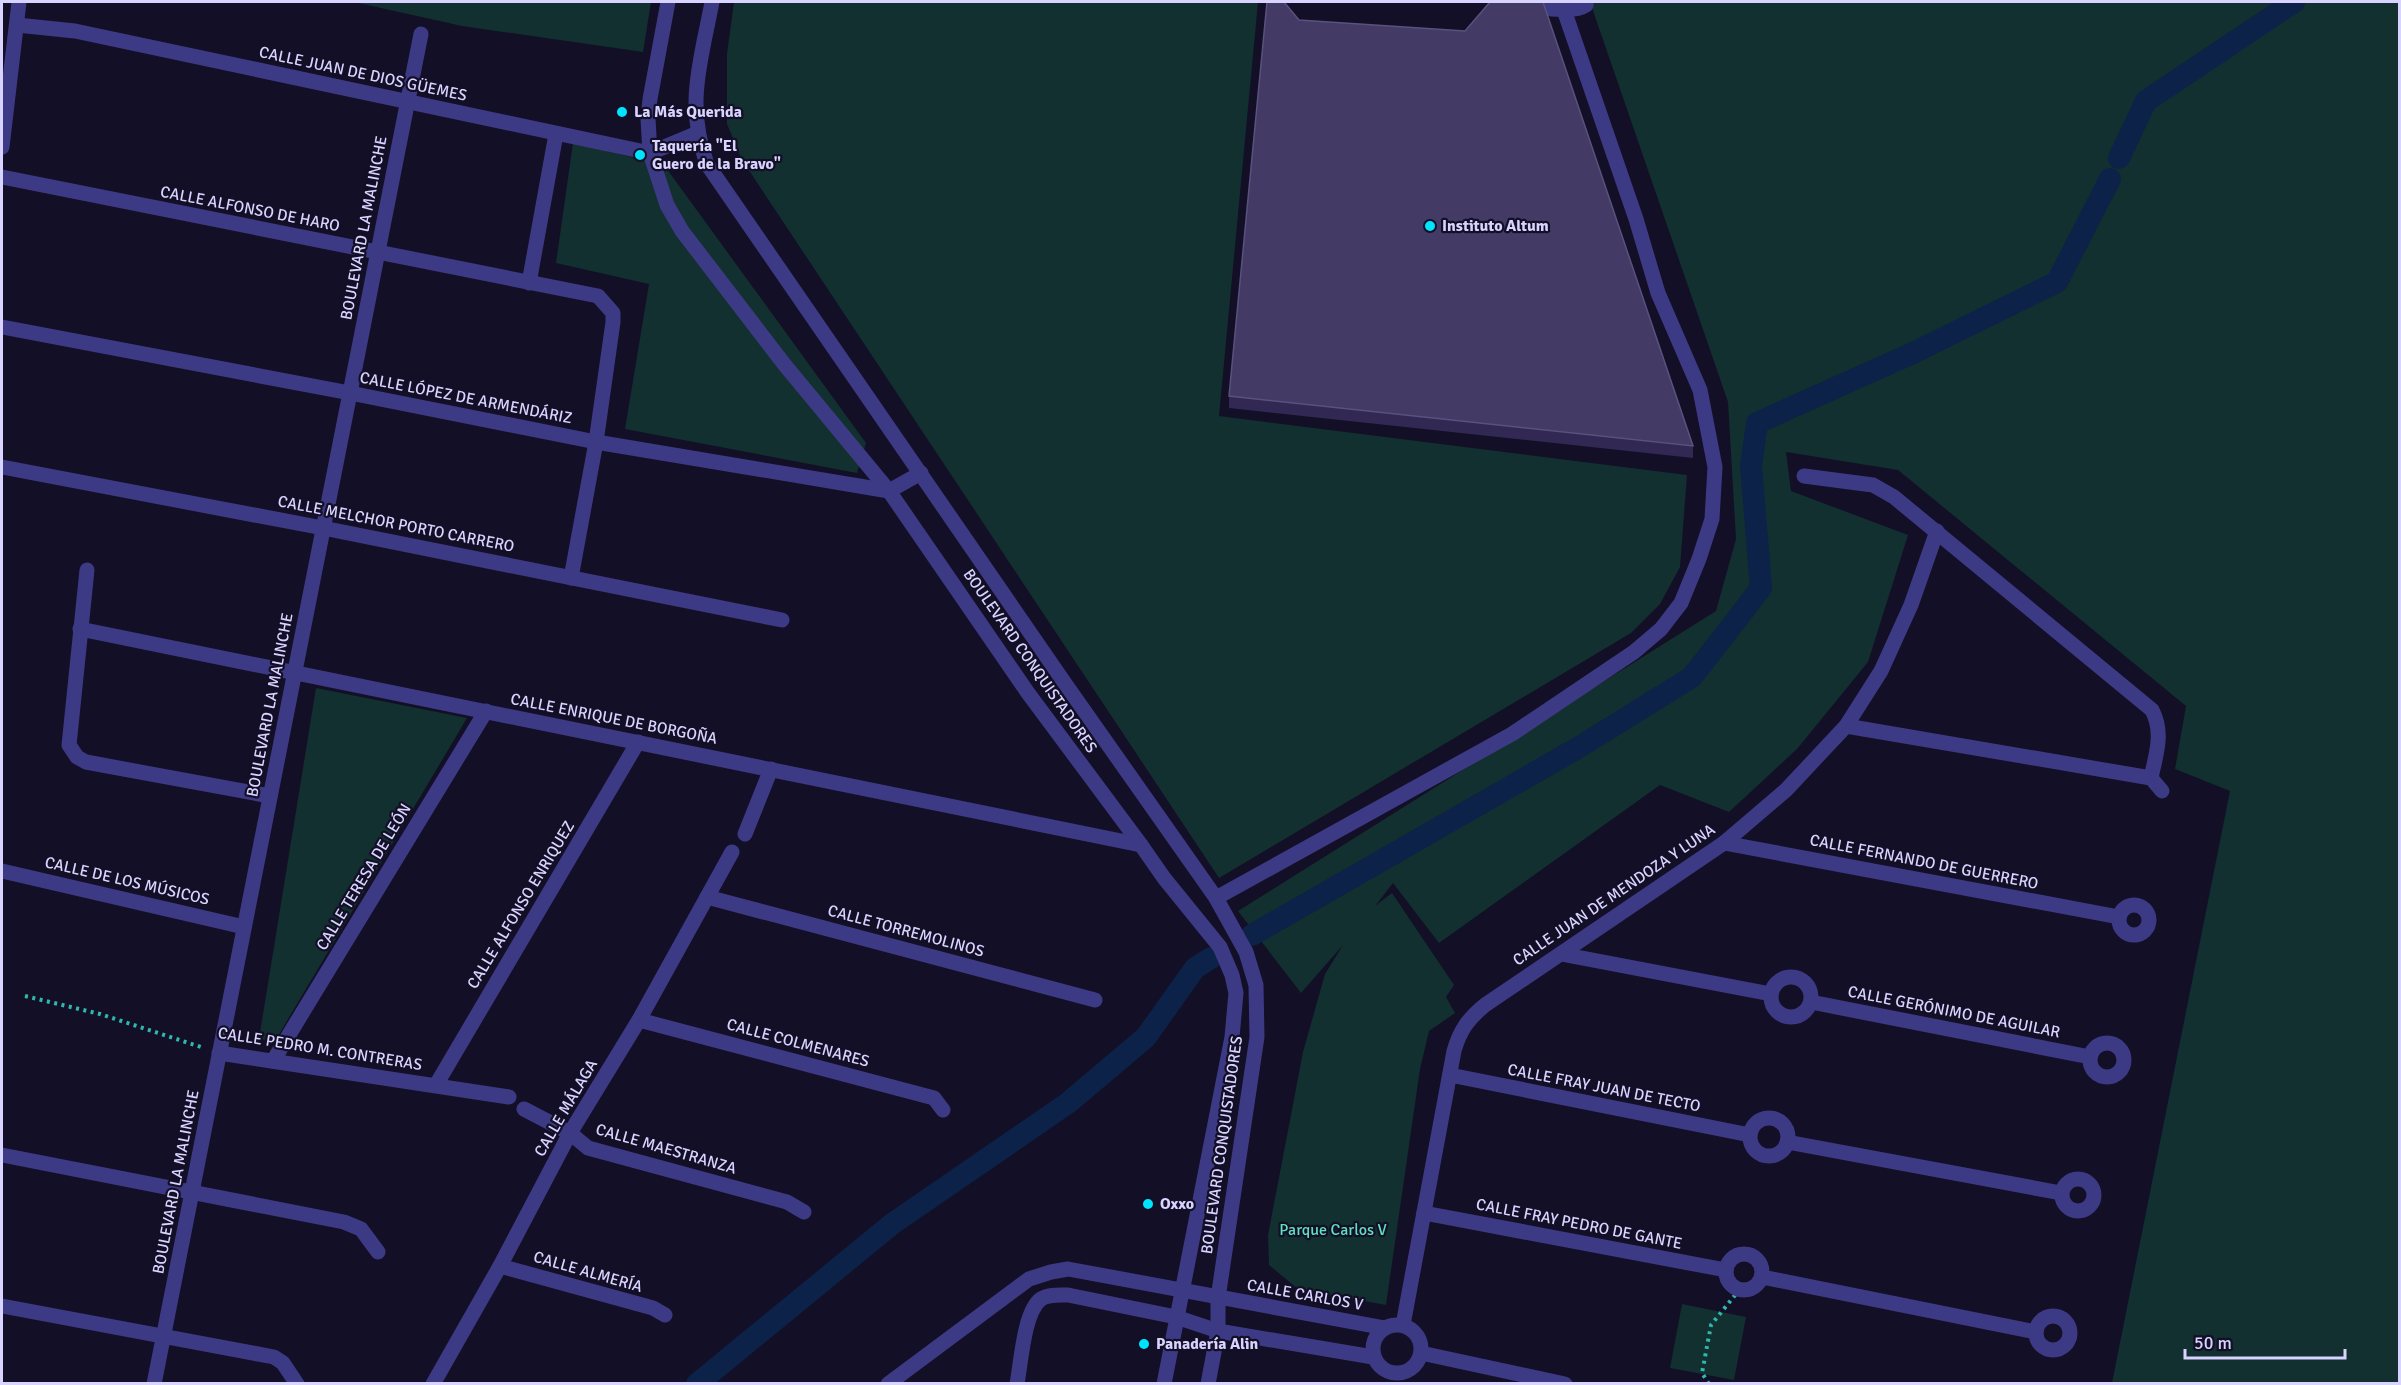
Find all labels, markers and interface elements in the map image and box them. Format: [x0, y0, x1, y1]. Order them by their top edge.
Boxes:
street label: CALLE JUAN DE DIOS GÜEMES [257, 42, 469, 106]
place label: La Más Querida [634, 102, 742, 122]
marker: La Más Querida [615, 105, 629, 119]
street label: BOULEVARD LA MALINCHE [336, 134, 392, 322]
place label: Taquería "El Guero de la Bravo" [652, 136, 781, 174]
marker: Taquería "El Guero de la Bravo" [633, 148, 647, 162]
street label: CALLE ALFONSO DE HARO [159, 182, 341, 236]
place label: Instituto Altum [1442, 216, 1549, 236]
marker: Instituto Altum [1423, 219, 1437, 233]
street label: CALLE LÓPEZ DE ARMENDÁRIZ [358, 368, 574, 428]
street label: CALLE MELCHOR PORTO CARRERO [276, 491, 516, 557]
street label: BOULEVARD CONQUISTADORES [959, 565, 1101, 757]
street label: BOULEVARD LA MALINCHE [242, 611, 298, 799]
street label: CALLE ENRIQUE DE BORGOÑA [509, 689, 719, 749]
street label: CALLE TERESA DE LEÓN [312, 800, 416, 954]
street label: CALLE ALFONSO ENRIQUEZ [463, 817, 579, 993]
street label: CALLE JUAN DE MENDOZA Y LUNA [1509, 820, 1719, 970]
street label: CALLE FERNANDO DE GUERRERO [1808, 830, 2040, 894]
street label: CALLE DE LOS MÚSICOS [43, 852, 211, 910]
street label: CALLE TORREMOLINOS [826, 900, 987, 962]
street label: CALLE GERÓNIMO DE AGUILAR [1846, 982, 2062, 1042]
street label: CALLE COLMENARES [724, 1014, 872, 1072]
street label: CALLE PEDRO M. CONTRERAS [216, 1023, 424, 1075]
street label: BOULEVARD CONQUISTADORES [1197, 1035, 1247, 1255]
street label: CALLE MÁLAGA [530, 1056, 602, 1160]
street label: CALLE FRAY JUAN DE TECTO [1506, 1059, 1702, 1117]
street label: BOULEVARD LA MALINCHE [148, 1088, 204, 1276]
street label: CALLE MAESTRANZA [593, 1119, 739, 1179]
place label: Oxxo [1160, 1194, 1194, 1214]
street label: CALLE FRAY PEDRO DE GANTE [1474, 1194, 1684, 1254]
marker: Oxxo [1141, 1197, 1155, 1211]
park label: Parque Carlos V [1279, 1220, 1387, 1240]
street label: CALLE ALMERÍA [531, 1247, 645, 1297]
street label: CALLE CARLOS V [1245, 1275, 1365, 1315]
scale bar [2185, 1322, 2346, 1360]
text: 50 m [2194, 1332, 2232, 1354]
place label: Panadería Alin [1156, 1334, 1259, 1354]
marker: Panadería Alin [1137, 1337, 1151, 1351]

